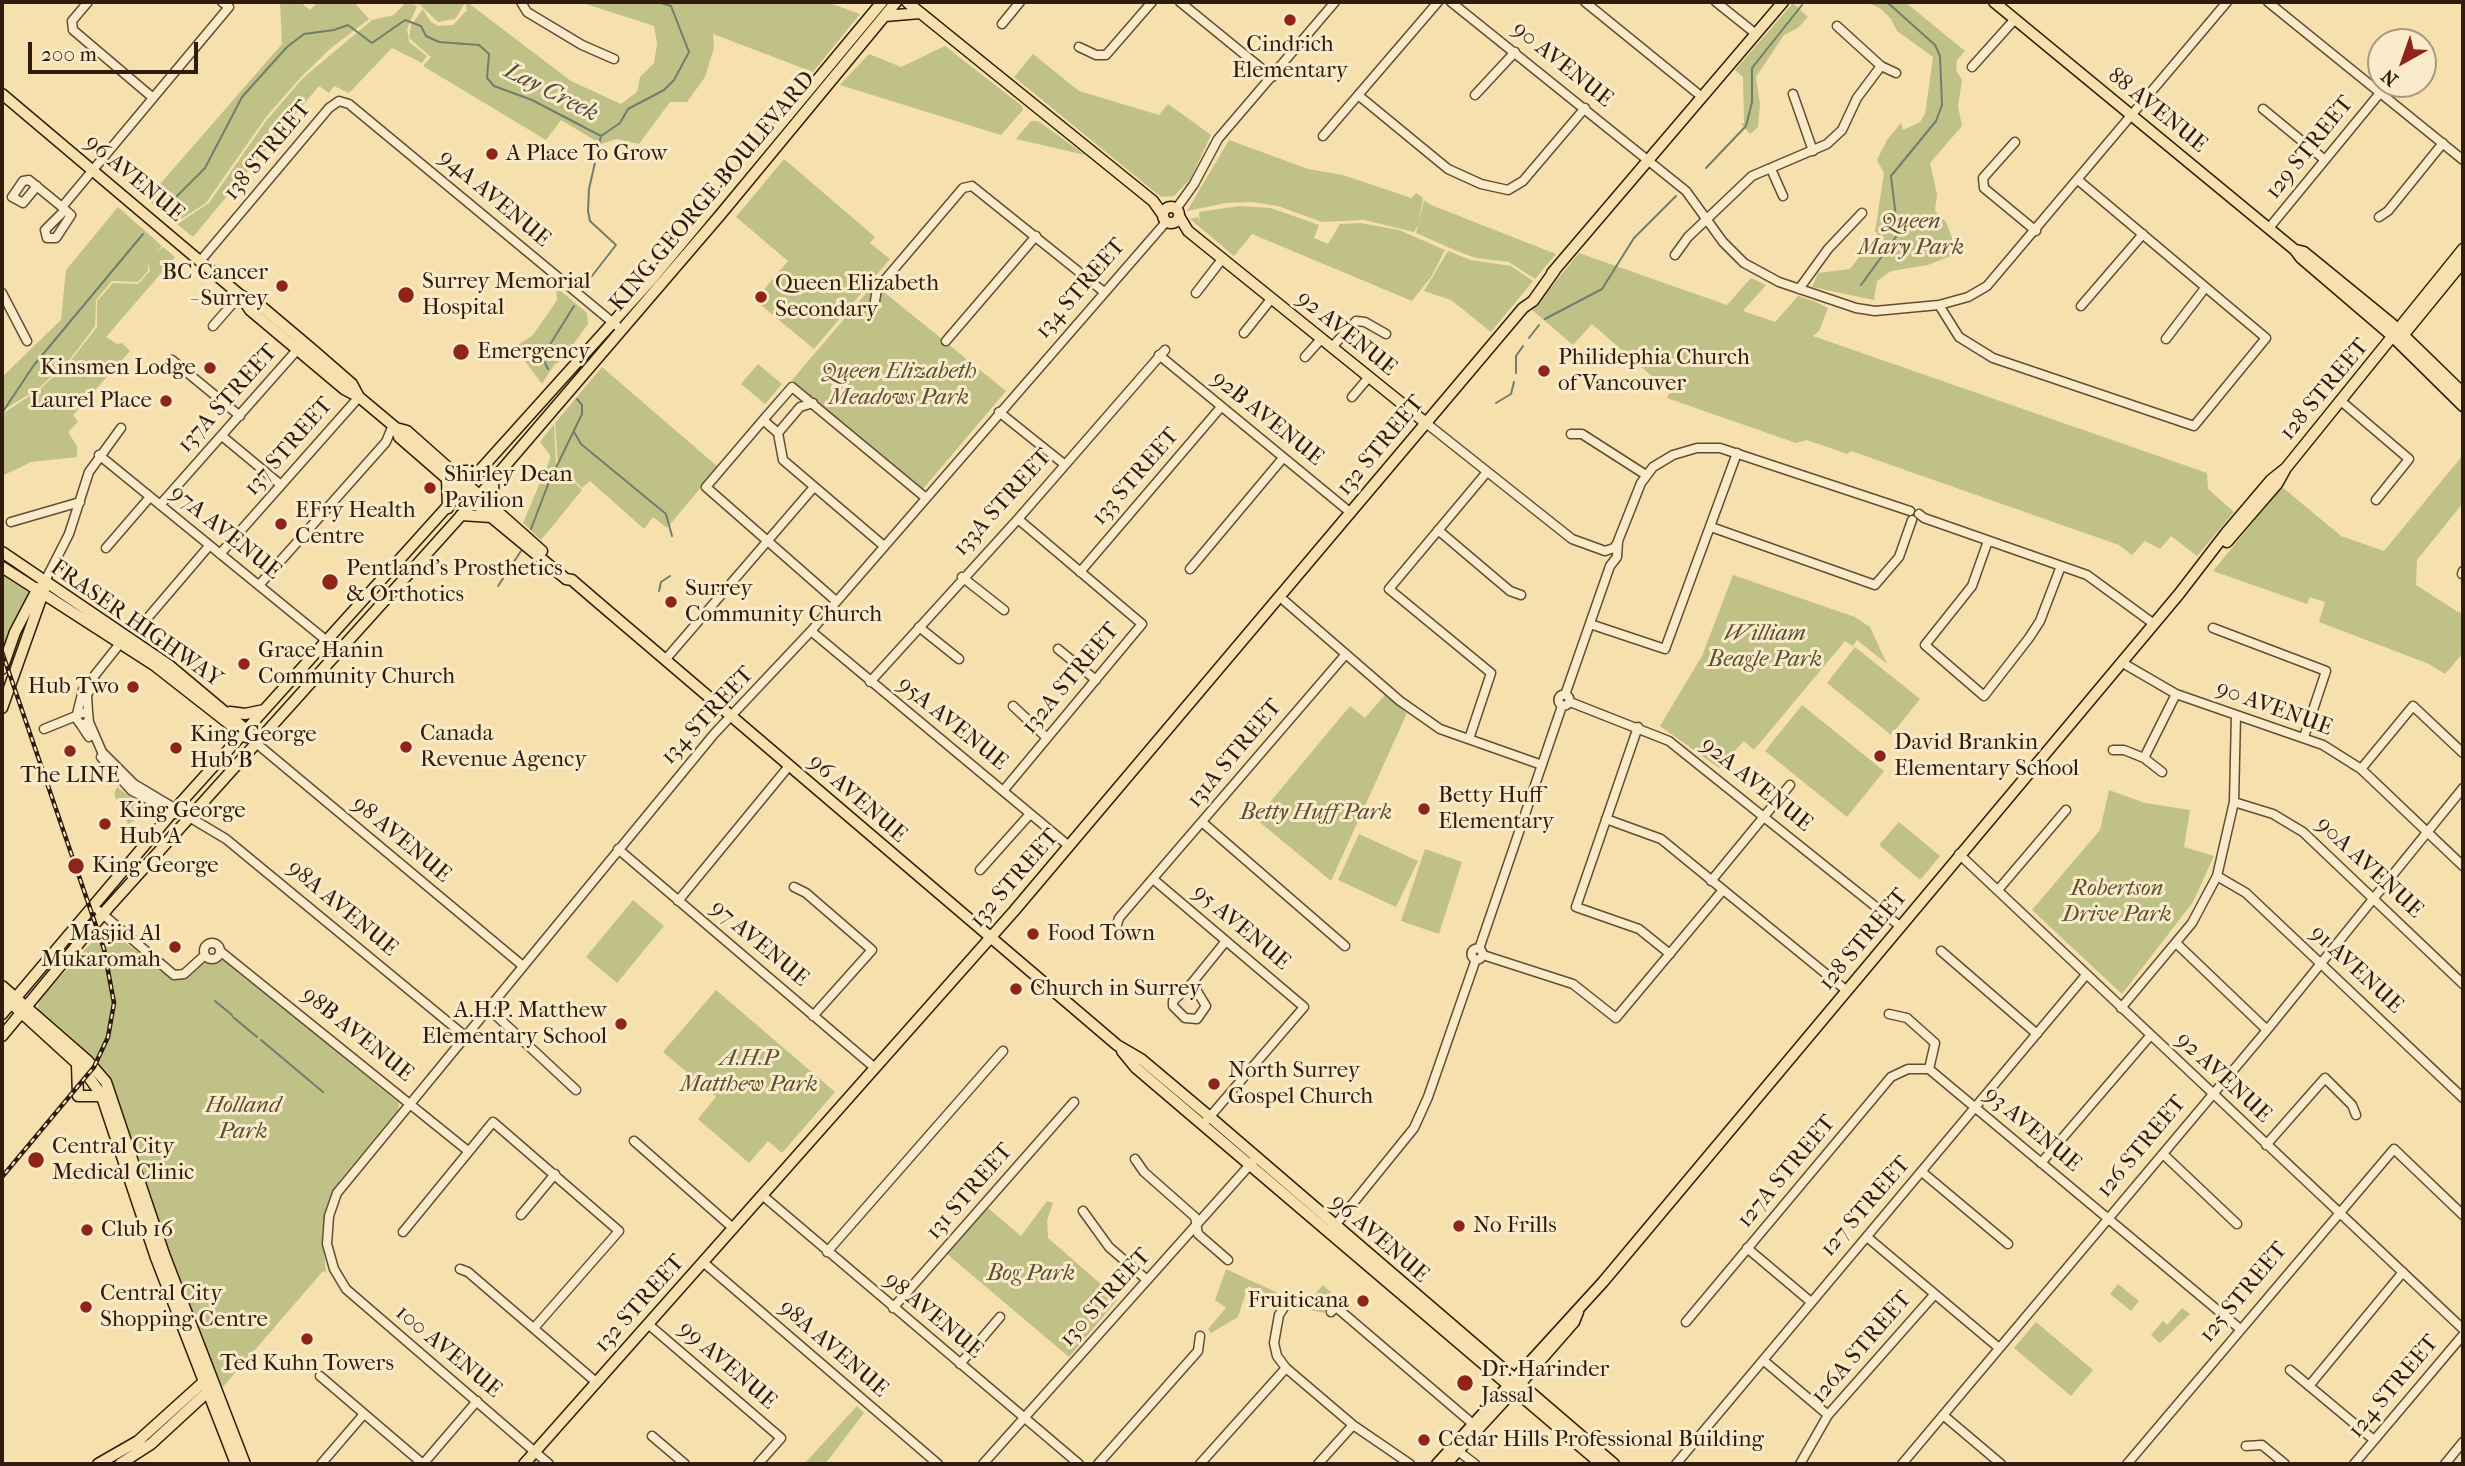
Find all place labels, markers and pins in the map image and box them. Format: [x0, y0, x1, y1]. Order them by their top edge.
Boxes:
marker: Cindrich Elementary [1282, 12, 1298, 28]
place label: Cindrich Elementary [1232, 31, 1348, 85]
place label: A Place To Grow [506, 140, 667, 168]
marker: A Place To Grow [484, 146, 500, 162]
place label: BC Cancer - Surrey [162, 259, 268, 313]
place label: Surrey Memorial Hospital [422, 268, 591, 322]
place label: Queen Elizabeth Secondary [775, 270, 939, 324]
marker: BC Cancer - Surrey [274, 278, 290, 294]
marker: Surrey Memorial Hospital [396, 285, 416, 305]
marker: Queen Elizabeth Secondary [753, 289, 769, 305]
place label: Emergency [477, 338, 590, 366]
marker: Emergency [451, 342, 471, 362]
place label: Philidephia Church of Vancouver [1558, 344, 1750, 398]
place label: Kinsmen Lodge [40, 354, 196, 382]
marker: Kinsmen Lodge [202, 360, 218, 376]
marker: Philidephia Church of Vancouver [1536, 363, 1552, 379]
place label: Laurel Place [30, 387, 152, 415]
marker: Laurel Place [158, 393, 174, 409]
place label: Shirley Dean Pavilion [444, 461, 573, 515]
marker: Shirley Dean Pavilion [422, 480, 438, 496]
place label: EFry Health Centre [295, 497, 416, 551]
marker: EFry Health Centre [273, 516, 289, 532]
place label: Pentland's Prosthetics & Orthotics [346, 555, 563, 609]
marker: Pentland's Prosthetics & Orthotics [320, 572, 340, 592]
place label: Surrey Community Church [685, 575, 882, 629]
marker: Surrey Community Church [663, 594, 679, 610]
place label: Grace Hanin Community Church [258, 637, 455, 691]
marker: Grace Hanin Community Church [236, 656, 252, 672]
place label: Hub Two [28, 673, 119, 701]
marker: Hub Two [125, 679, 141, 695]
place label: Canada Revenue Agency [420, 720, 586, 774]
place label: King George Hub B [190, 721, 317, 775]
place label: David Brankin Elementary School [1894, 729, 2079, 783]
marker: Canada Revenue Agency [398, 739, 414, 755]
marker: King George Hub B [168, 740, 184, 756]
marker: The LINE [62, 743, 78, 759]
marker: David Brankin Elementary School [1872, 748, 1888, 764]
place label: The LINE [20, 762, 120, 790]
place label: Betty Huff Elementary [1438, 782, 1554, 836]
place label: King George Hub A [119, 797, 246, 851]
marker: Betty Huff Elementary [1416, 801, 1432, 817]
marker: King George Hub A [97, 816, 113, 832]
place label: King George [92, 852, 219, 880]
marker: King George [66, 856, 86, 876]
place label: Masjid Al Mukaromah [41, 920, 161, 974]
place label: Food Town [1047, 920, 1155, 948]
marker: Food Town [1025, 926, 1041, 942]
marker: Masjid Al Mukaromah [167, 939, 183, 955]
place label: Church in Surrey [1030, 975, 1201, 1003]
marker: Church in Surrey [1008, 981, 1024, 997]
place label: A.H.P. Matthew Elementary School [422, 997, 607, 1051]
marker: A.H.P. Matthew Elementary School [613, 1016, 629, 1032]
place label: North Surrey Gospel Church [1228, 1057, 1373, 1111]
marker: North Surrey Gospel Church [1206, 1076, 1222, 1092]
place label: Central City Medical Clinic [52, 1133, 194, 1187]
marker: Central City Medical Clinic [26, 1150, 46, 1170]
place label: No Frills [1473, 1212, 1557, 1240]
place label: Club 16 [101, 1216, 173, 1244]
marker: No Frills [1451, 1218, 1467, 1234]
marker: Club 16 [79, 1222, 95, 1238]
place label: Central City Shopping Centre [100, 1280, 268, 1334]
place label: Fruiticana [1248, 1287, 1349, 1315]
marker: Fruiticana [1355, 1293, 1371, 1309]
marker: Central City Shopping Centre [78, 1299, 94, 1315]
marker: Ted Kuhn Towers [299, 1331, 315, 1347]
place label: Ted Kuhn Towers [220, 1350, 394, 1378]
place label: Dr. Harinder Jassal [1481, 1356, 1609, 1410]
marker: Dr. Harinder Jassal [1455, 1373, 1475, 1393]
place label: Cedar Hills Professional Building [1438, 1426, 1764, 1454]
marker: Cedar Hills Professional Building [1416, 1432, 1432, 1448]

